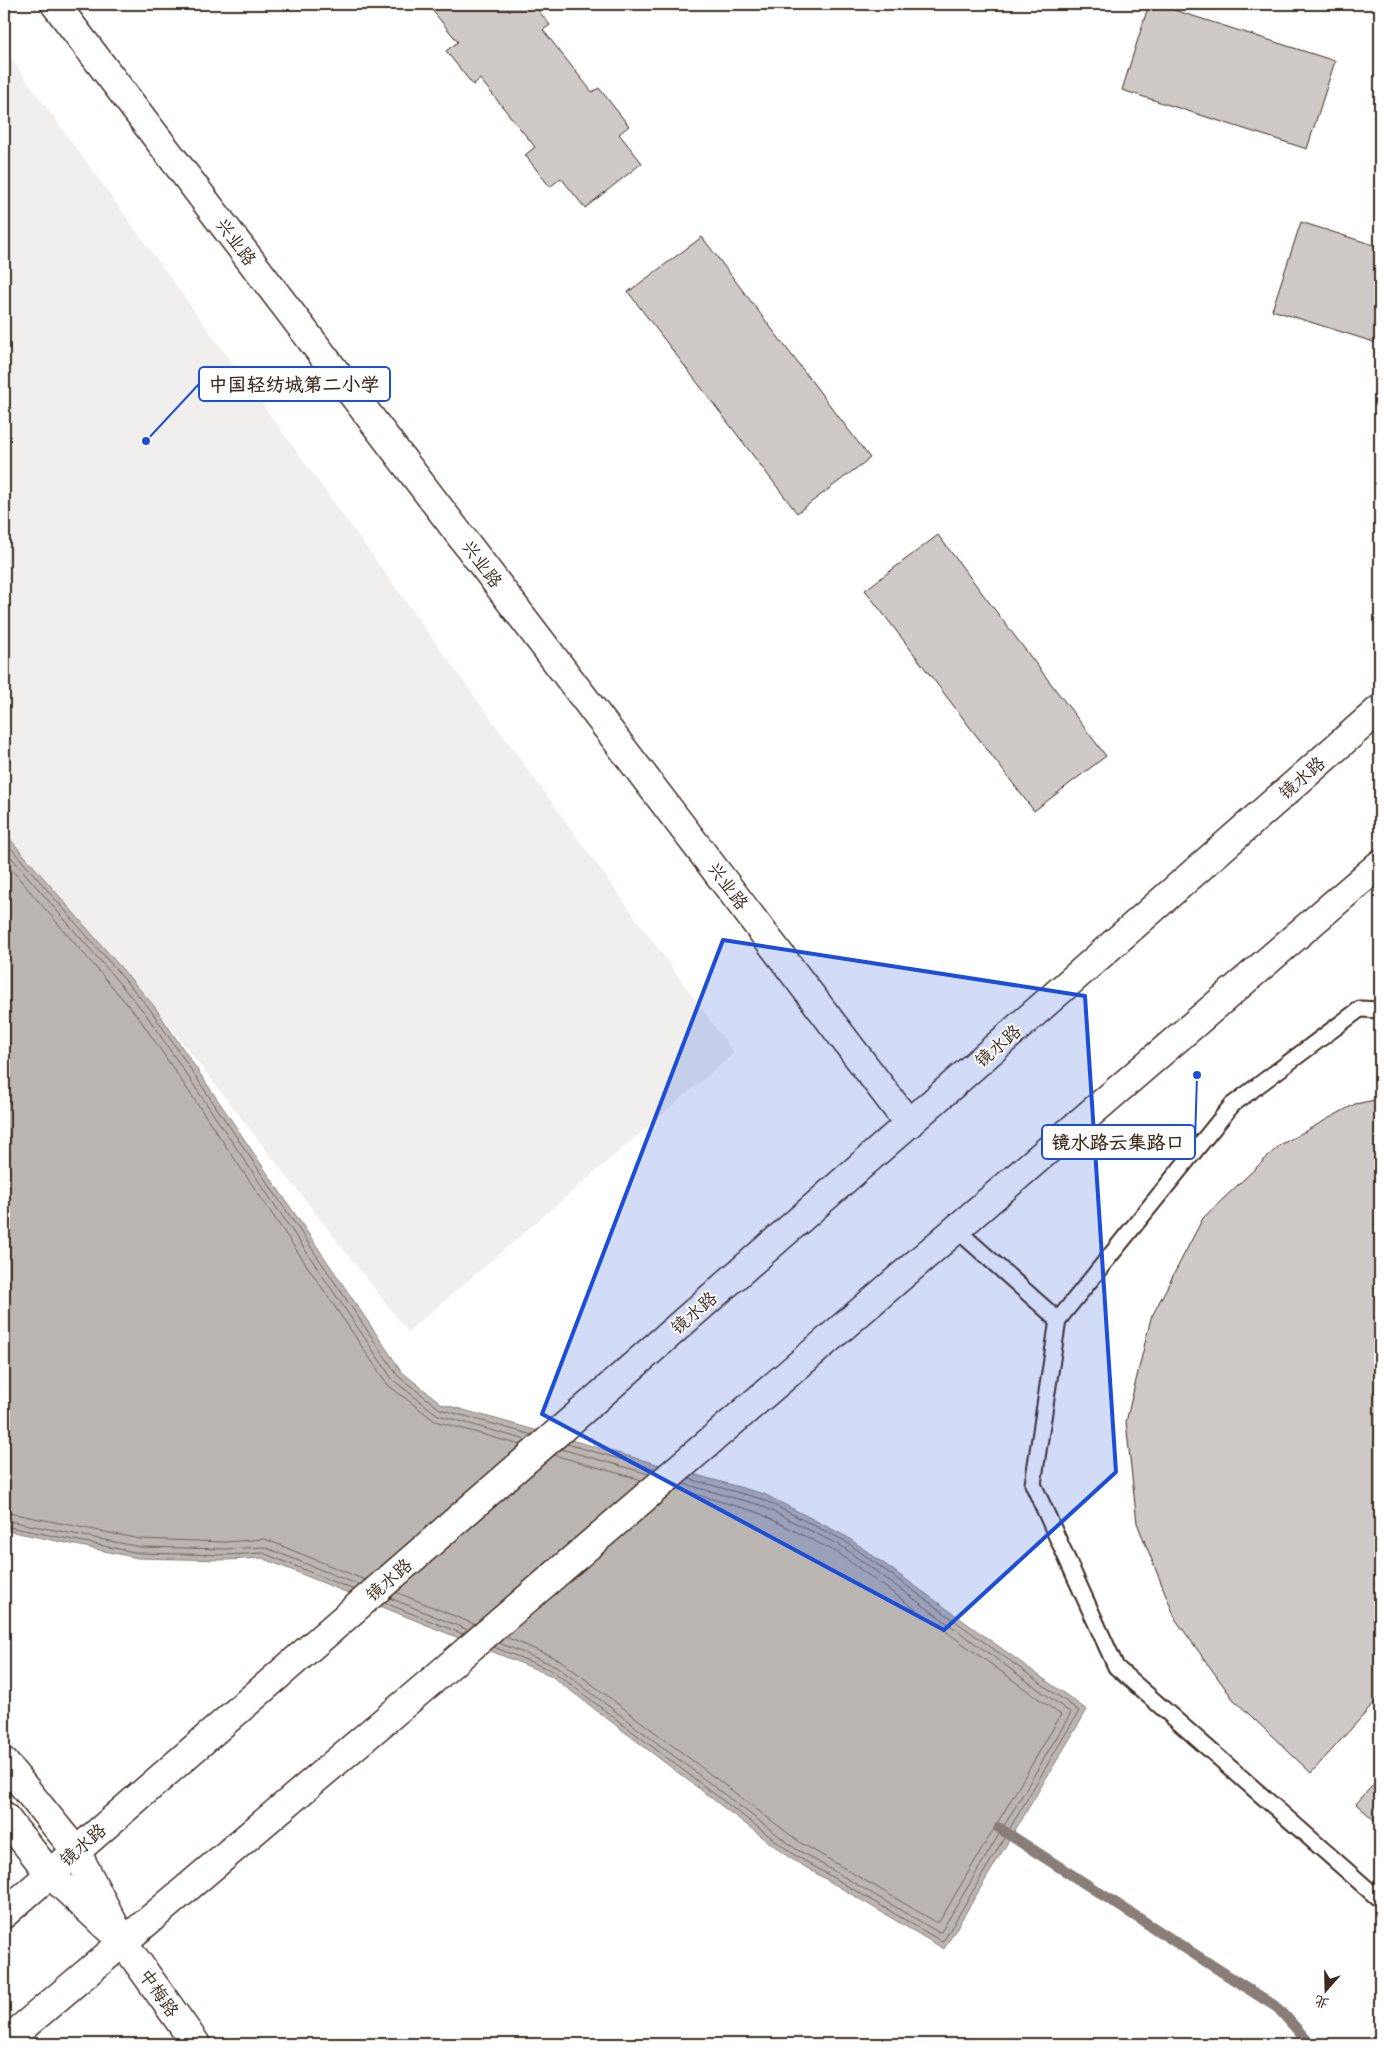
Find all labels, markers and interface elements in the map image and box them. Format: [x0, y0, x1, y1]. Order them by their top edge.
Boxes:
street label: 兴业路 [211, 214, 261, 270]
callout: 中国轻纺城第二小学 [199, 367, 390, 401]
text: 中国轻纺城第二小学 [208, 373, 380, 396]
street label: 兴业路 [457, 536, 507, 592]
street label: 镜水路 [1274, 752, 1330, 804]
street label: 兴业路 [703, 858, 753, 914]
street label: 镜水路 [970, 1020, 1026, 1072]
callout: 镜水路云集路口 [1042, 1125, 1195, 1159]
text: 镜水路云集路口 [1051, 1131, 1185, 1154]
street label: 镜水路 [666, 1287, 722, 1339]
street label: 镜水路 [361, 1554, 417, 1606]
street label: 镜水路 [55, 1819, 111, 1871]
street label: 中梅路 [135, 1965, 183, 2021]
north arrow [1302, 1966, 1352, 2016]
text: 北 [1312, 1991, 1331, 2012]

